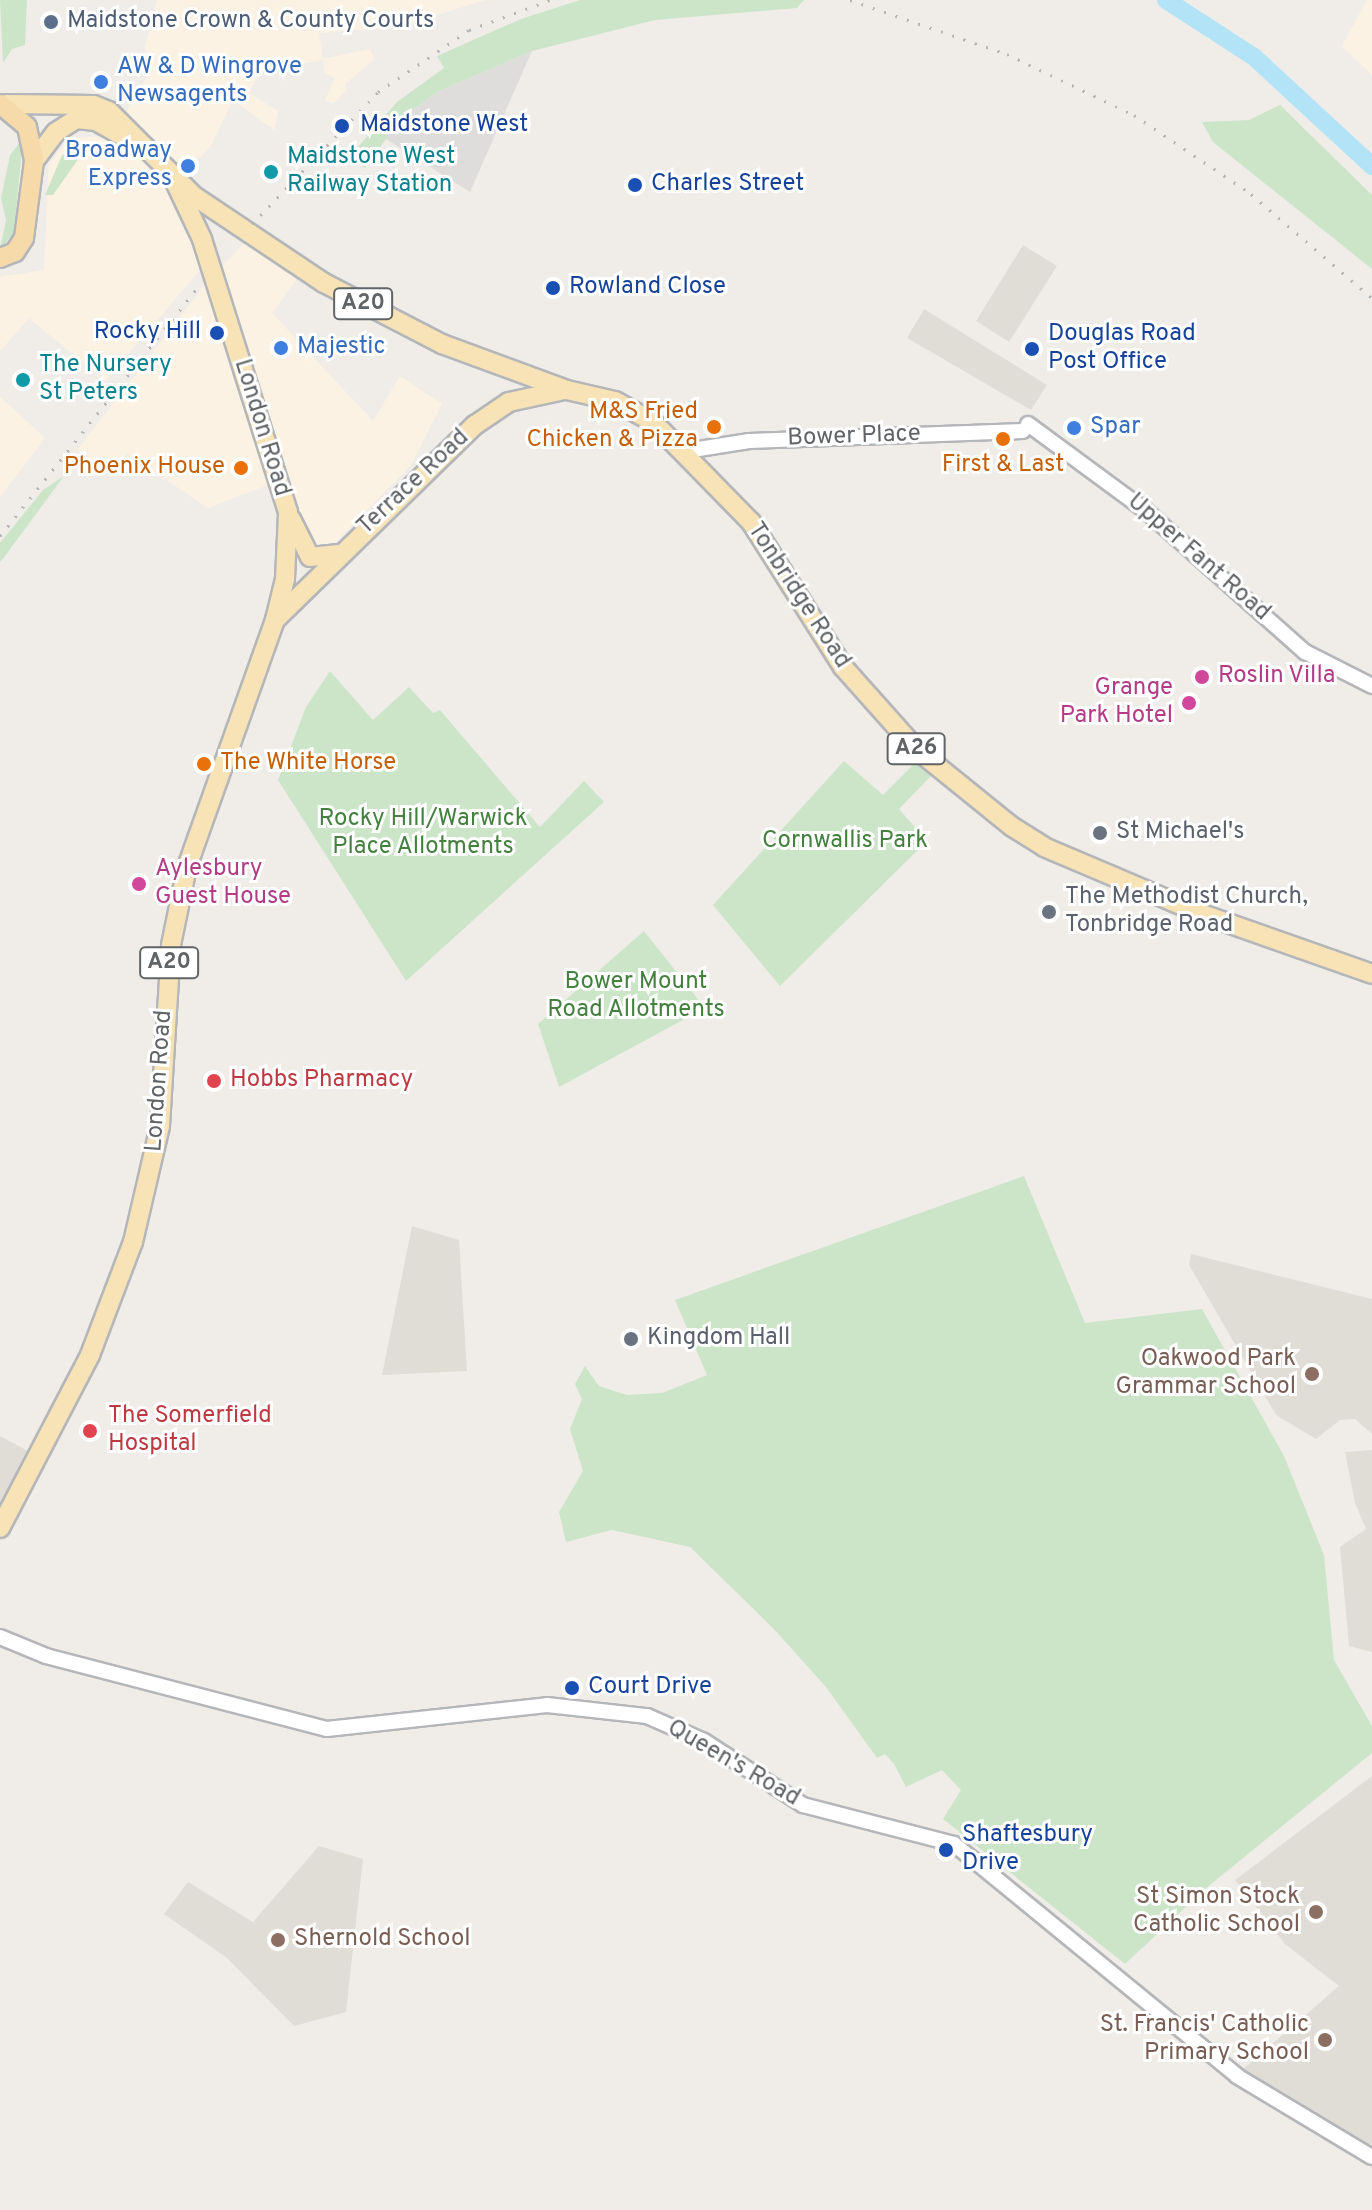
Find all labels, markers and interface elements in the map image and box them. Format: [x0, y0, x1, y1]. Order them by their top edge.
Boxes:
place label: Maidstone Crown & County Courts [67, 8, 434, 36]
marker: Maidstone Crown & County Courts [42, 13, 60, 31]
place label: AW & D Wingrove Newsagents [117, 54, 303, 110]
marker: AW & D Wingrove Newsagents [92, 73, 110, 91]
place label: Maidstone West [360, 112, 529, 140]
marker: Maidstone West [331, 115, 353, 137]
place label: Broadway Express [65, 138, 172, 194]
place label: Maidstone West Railway Station [287, 144, 456, 200]
marker: Broadway Express [179, 157, 197, 175]
marker: Maidstone West Railway Station [262, 163, 280, 181]
place label: Charles Street [651, 171, 804, 199]
marker: Charles Street [626, 176, 644, 194]
place label: Rowland Close [569, 274, 726, 302]
marker: Rowland Close [544, 279, 562, 297]
road number: A20 [333, 286, 393, 322]
place label: Rocky Hill [94, 319, 201, 347]
place label: Douglas Road Post Office [1048, 321, 1196, 377]
marker: Rocky Hill [208, 324, 226, 342]
place label: Majestic [297, 334, 385, 362]
marker: Majestic [272, 339, 290, 357]
marker: Douglas Road Post Office [1023, 340, 1041, 358]
place label: The Nursery St Peters [39, 352, 172, 408]
street label: London Road [226, 356, 296, 500]
marker: The Nursery St Peters [14, 371, 32, 389]
place label: M&S Fried Chicken & Pizza [527, 399, 698, 455]
place label: Spar [1090, 414, 1141, 442]
marker: M&S Fried Chicken & Pizza [705, 418, 723, 436]
marker: Spar [1065, 419, 1083, 437]
street label: Bower Place [787, 420, 921, 454]
street label: Terrace Road [352, 424, 476, 542]
marker: First & Last [994, 430, 1012, 448]
place label: First & Last [942, 452, 1064, 480]
place label: Phoenix House [64, 454, 225, 482]
marker: Phoenix House [232, 459, 250, 477]
street label: Upper Fant Road [1121, 488, 1275, 628]
street label: Tonbridge Road [740, 518, 856, 674]
place label: Roslin Villa [1218, 663, 1336, 691]
marker: Roslin Villa [1193, 668, 1211, 686]
place label: Grange Park Hotel [1060, 675, 1173, 731]
marker: Grange Park Hotel [1180, 694, 1198, 712]
road number: A26 [886, 731, 946, 767]
place label: The White Horse [220, 750, 397, 778]
marker: The White Horse [195, 755, 213, 773]
park label: Rocky Hill/Warwick Place Allotments [319, 806, 527, 862]
place label: St Michael's [1116, 819, 1244, 847]
marker: St Michael's [1091, 824, 1109, 842]
park label: Cornwallis Park [762, 828, 928, 856]
place label: Aylesbury Guest House [155, 856, 291, 912]
marker: Aylesbury Guest House [130, 875, 148, 893]
place label: The Methodist Church, Tonbridge Road [1065, 884, 1308, 940]
marker: The Methodist Church, Tonbridge Road [1040, 903, 1058, 921]
road number: A20 [139, 945, 199, 981]
park label: Bower Mount Road Allotments [547, 969, 725, 1025]
street label: London Road [141, 1009, 179, 1153]
place label: Hobbs Pharmacy [230, 1067, 413, 1095]
marker: Hobbs Pharmacy [205, 1072, 223, 1090]
place label: Kingdom Hall [647, 1325, 790, 1353]
marker: Kingdom Hall [622, 1330, 640, 1348]
place label: Oakwood Park Grammar School [1115, 1346, 1296, 1402]
marker: Oakwood Park Grammar School [1303, 1365, 1321, 1383]
place label: The Somerfield Hospital [108, 1403, 272, 1459]
marker: The Somerfield Hospital [79, 1420, 101, 1442]
place label: Court Drive [588, 1674, 712, 1702]
marker: Court Drive [563, 1679, 581, 1697]
street label: Queen's Road [661, 1714, 805, 1814]
place label: Shaftesbury Drive [962, 1822, 1093, 1878]
marker: Shaftesbury Drive [937, 1841, 955, 1859]
place label: St Simon Stock Catholic School [1133, 1884, 1300, 1940]
marker: St Simon Stock Catholic School [1307, 1903, 1325, 1921]
place label: Shernold School [294, 1926, 471, 1954]
marker: Shernold School [269, 1931, 287, 1949]
place label: St. Francis' Catholic Primary School [1100, 2012, 1309, 2068]
marker: St. Francis' Catholic Primary School [1316, 2031, 1334, 2049]

